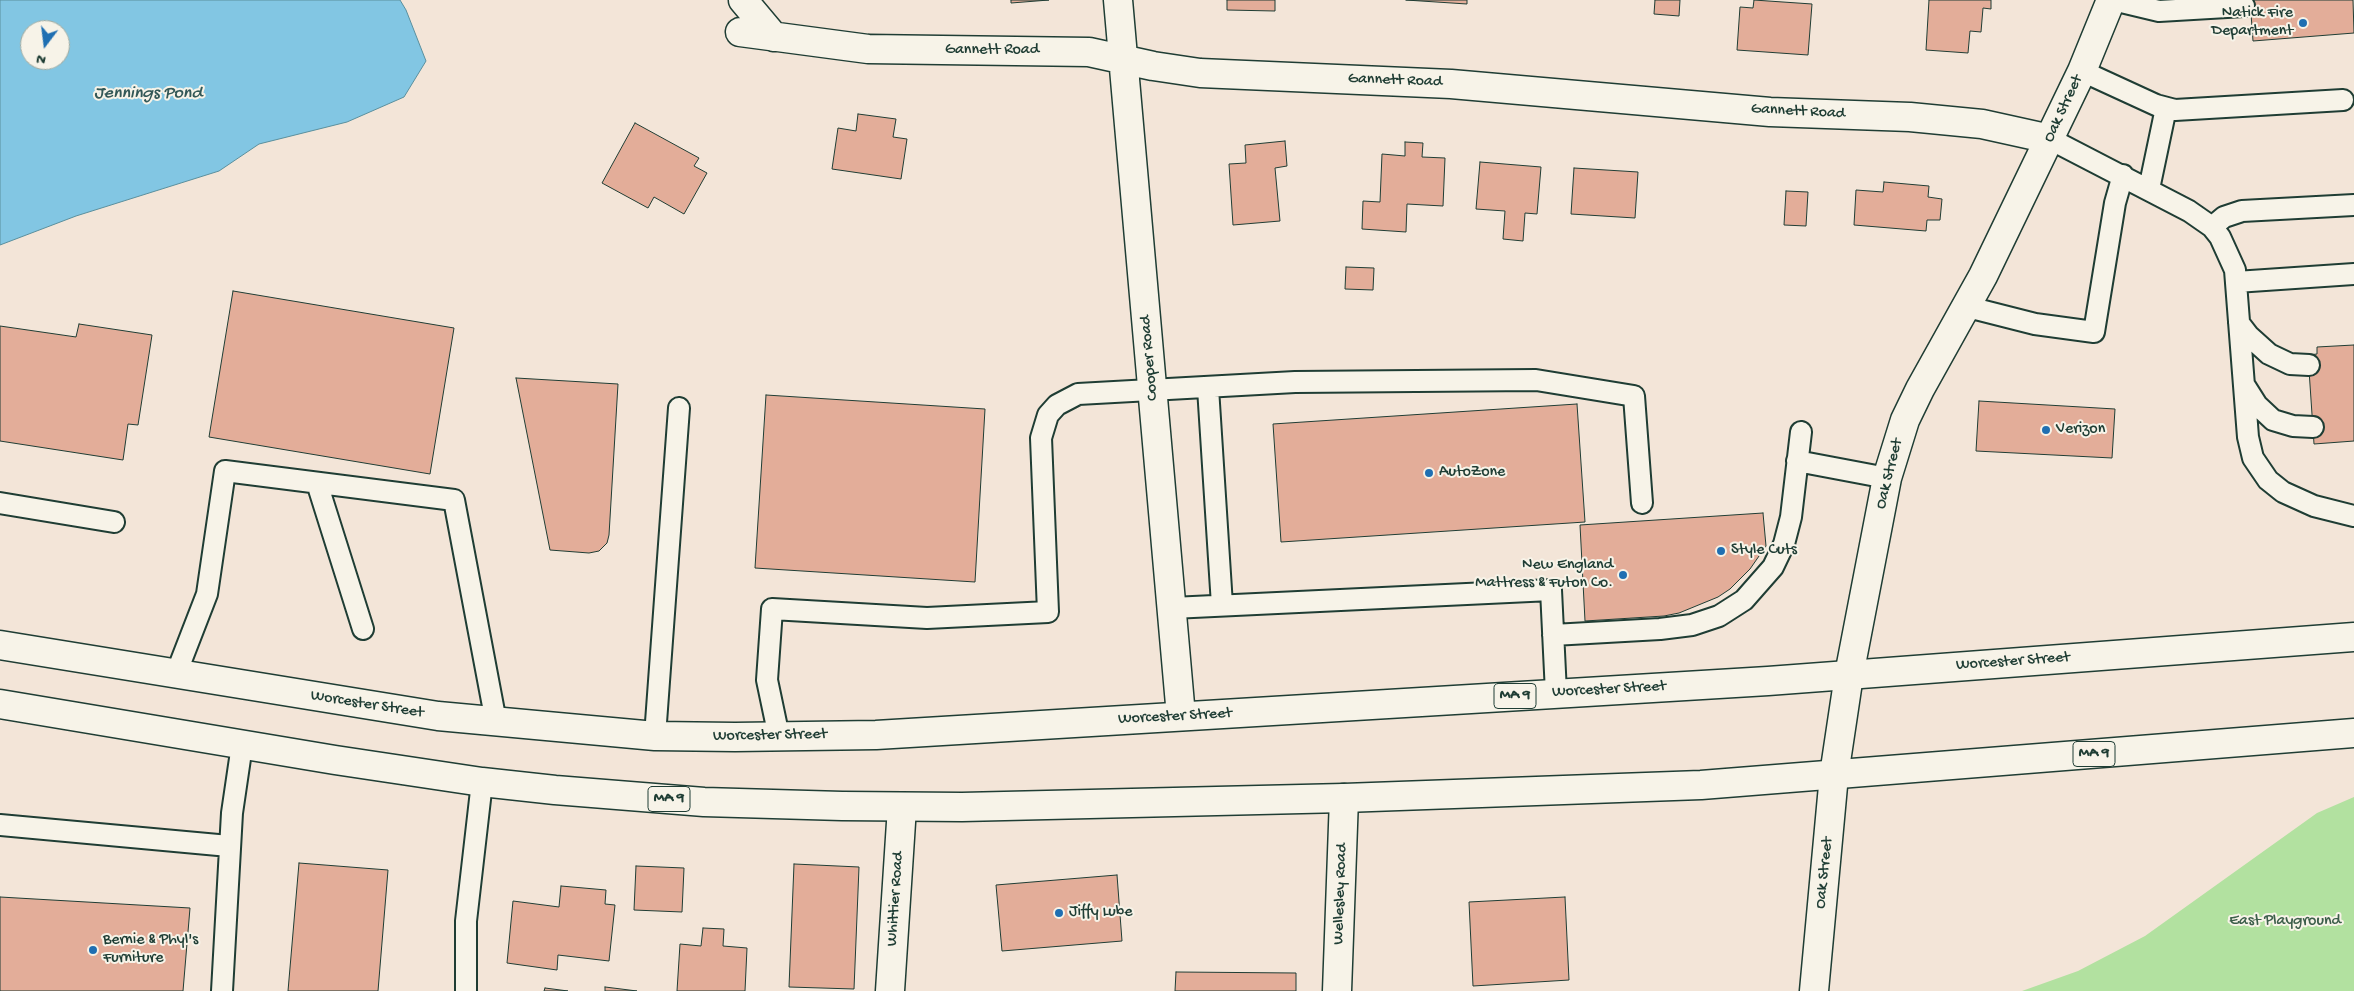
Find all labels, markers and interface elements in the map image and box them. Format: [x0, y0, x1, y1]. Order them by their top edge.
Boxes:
place label: Natick Fire Department [2212, 4, 2293, 42]
marker: Natick Fire Department [2297, 17, 2309, 29]
north arrow [20, 20, 70, 70]
street label: Gannett Road [945, 41, 1039, 61]
text: N [35, 50, 48, 68]
street label: Gannett Road [1348, 70, 1442, 92]
street label: Oak Street [2040, 72, 2088, 146]
water label: Jennings Pond [94, 83, 202, 105]
street label: Gannett Road [1750, 100, 1846, 124]
street label: Cooper Road [1137, 314, 1163, 402]
place label: Verizon [2056, 420, 2105, 440]
marker: Verizon [2040, 424, 2052, 436]
street label: Oak Street [1872, 437, 1908, 511]
place label: AutoZone [1439, 463, 1505, 483]
marker: AutoZone [1423, 467, 1435, 479]
place label: Style Cuts [1731, 541, 1797, 561]
marker: Style Cuts [1715, 545, 1727, 557]
place label: New England Mattress & Futon Co. [1475, 556, 1613, 594]
marker: New England Mattress & Futon Co. [1617, 569, 1629, 581]
street label: Worcester Street [1955, 648, 2071, 676]
street label: Worcester Street [1552, 677, 1666, 703]
road number: MA 9 [1494, 684, 1536, 708]
street label: Worcester Street [309, 687, 425, 723]
street label: Worcester Street [1118, 704, 1232, 730]
street label: Worcester Street [713, 725, 827, 747]
road number: MA 9 [2073, 742, 2115, 766]
road number: MA 9 [648, 786, 690, 812]
street label: Oak Street [1812, 836, 1838, 910]
street label: Wellesley Road [1330, 843, 1352, 945]
street label: Whittier Road [883, 851, 909, 947]
place label: Jiffy Lube [1069, 903, 1132, 923]
marker: Jiffy Lube [1053, 907, 1065, 919]
park label: East Playground [2229, 912, 2341, 932]
place label: Bernie & Phyl's Furniture [103, 931, 198, 969]
marker: Bernie & Phyl's Furniture [87, 944, 99, 956]

